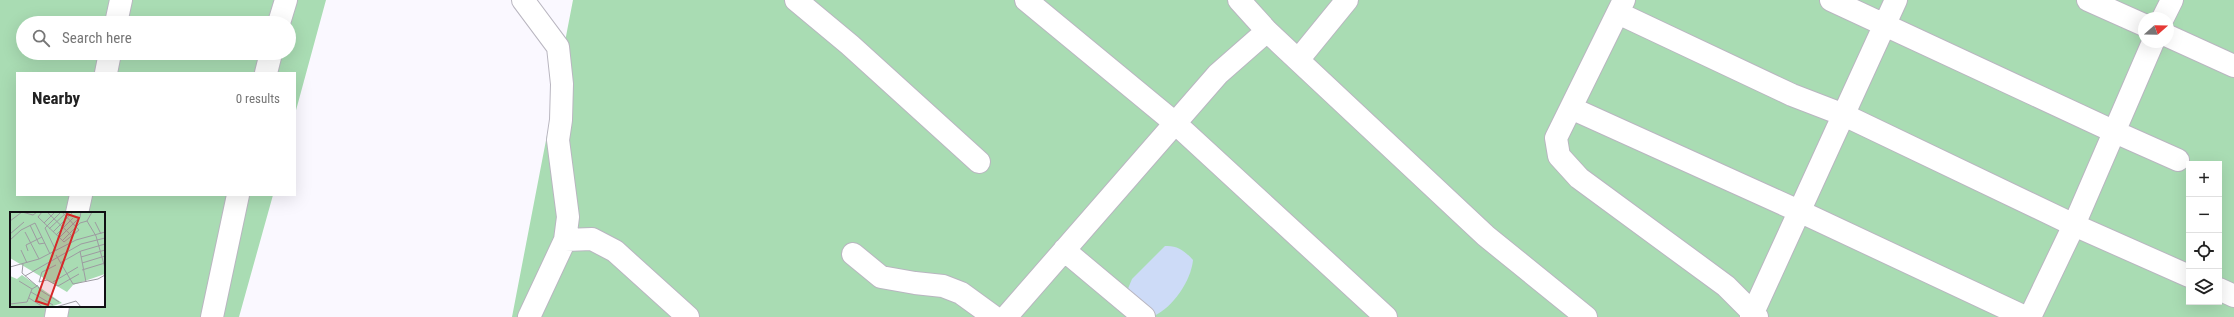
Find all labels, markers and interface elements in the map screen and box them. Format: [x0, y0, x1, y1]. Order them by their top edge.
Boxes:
north arrow [2138, 12, 2174, 48]
search box [16, 16, 296, 60]
icon: search [30, 27, 52, 49]
text: Search here [62, 29, 132, 47]
text: Nearby [32, 88, 80, 108]
text: 0 results [236, 91, 280, 106]
map controls [2186, 161, 2222, 305]
button: + [2186, 161, 2222, 197]
button: − [2186, 197, 2222, 233]
inset map [10, 212, 105, 307]
button: locate [2186, 233, 2222, 269]
button: layers [2186, 269, 2222, 305]

